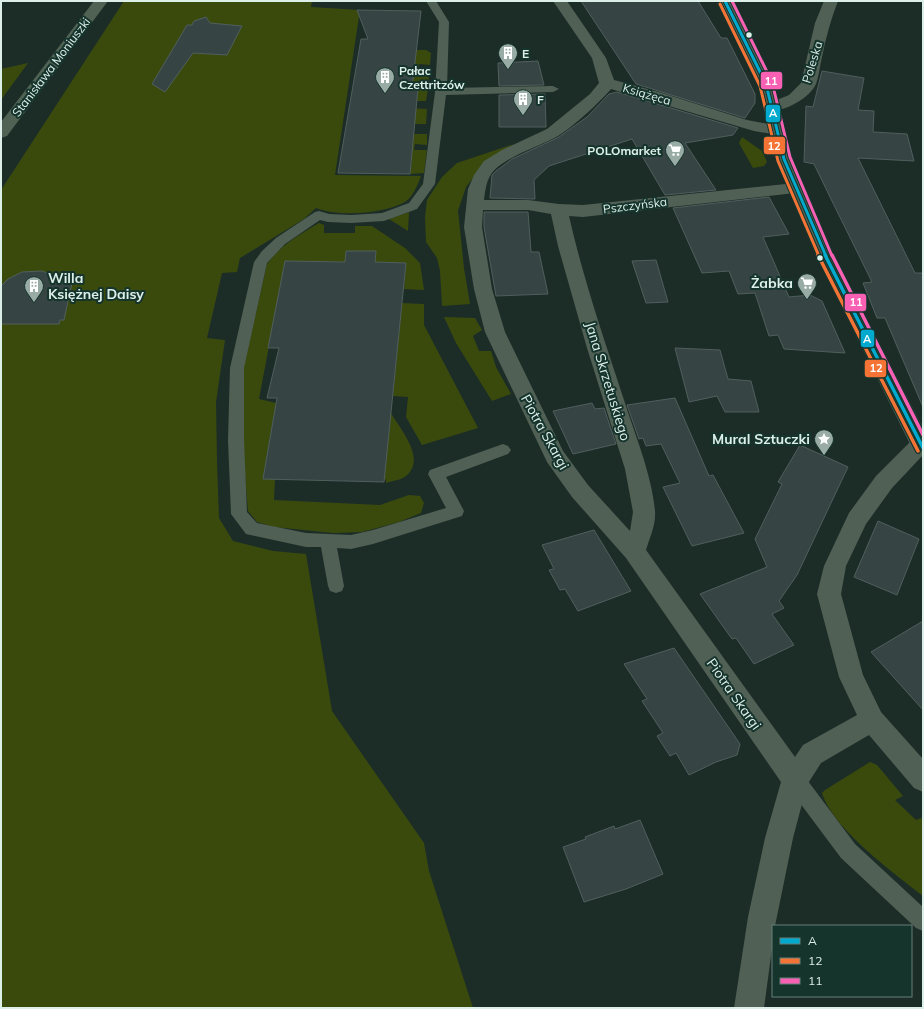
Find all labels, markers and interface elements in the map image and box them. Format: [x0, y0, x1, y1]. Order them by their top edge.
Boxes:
street label: Stanisława Moniuszki [9, 14, 93, 120]
unlabelled marker [744, 30, 754, 40]
street label: Poleska [799, 39, 825, 85]
building icon: E [497, 42, 519, 70]
place label: E [522, 46, 529, 61]
place label: Pałac Czettritzów [399, 63, 465, 92]
building icon: Pałac Czettritzów [374, 66, 396, 94]
line badge: 11 [760, 71, 783, 90]
text: 11 [764, 74, 778, 88]
street label: Książęca [621, 80, 673, 108]
building icon: F [512, 88, 534, 116]
place label: F [537, 92, 544, 107]
line badge: A [765, 104, 781, 123]
text: A [769, 106, 778, 120]
line badge: 12 [763, 136, 786, 155]
supermarket icon: POLOmarket [664, 139, 686, 167]
text: 12 [767, 139, 781, 153]
place label: POLOmarket [587, 143, 661, 158]
street label: Pszczyńska [602, 194, 668, 216]
unlabelled marker [815, 253, 825, 263]
place label: Willa Księżnej Daisy [48, 269, 144, 303]
supermarket icon: Żabka [796, 272, 818, 300]
place label: Żabka [751, 274, 793, 292]
building icon: Willa Księżnej Daisy [23, 275, 45, 303]
line badge: 11 [844, 293, 867, 312]
text: 11 [849, 295, 863, 309]
street label: Jana Skrzetuskiego [581, 319, 635, 443]
line badge: A [860, 329, 875, 348]
text: A [863, 332, 872, 346]
line badge: 12 [864, 359, 887, 378]
text: 12 [869, 361, 883, 375]
street label: Piotra Skargi [517, 391, 573, 473]
place icon: Mural Sztuczki [813, 428, 835, 456]
place label: Mural Sztuczki [712, 430, 810, 448]
street label: Piotra Skargi [703, 655, 765, 733]
legend [772, 925, 912, 997]
text: A [808, 933, 817, 948]
text: 12 [808, 953, 822, 968]
text: 11 [808, 973, 822, 988]

